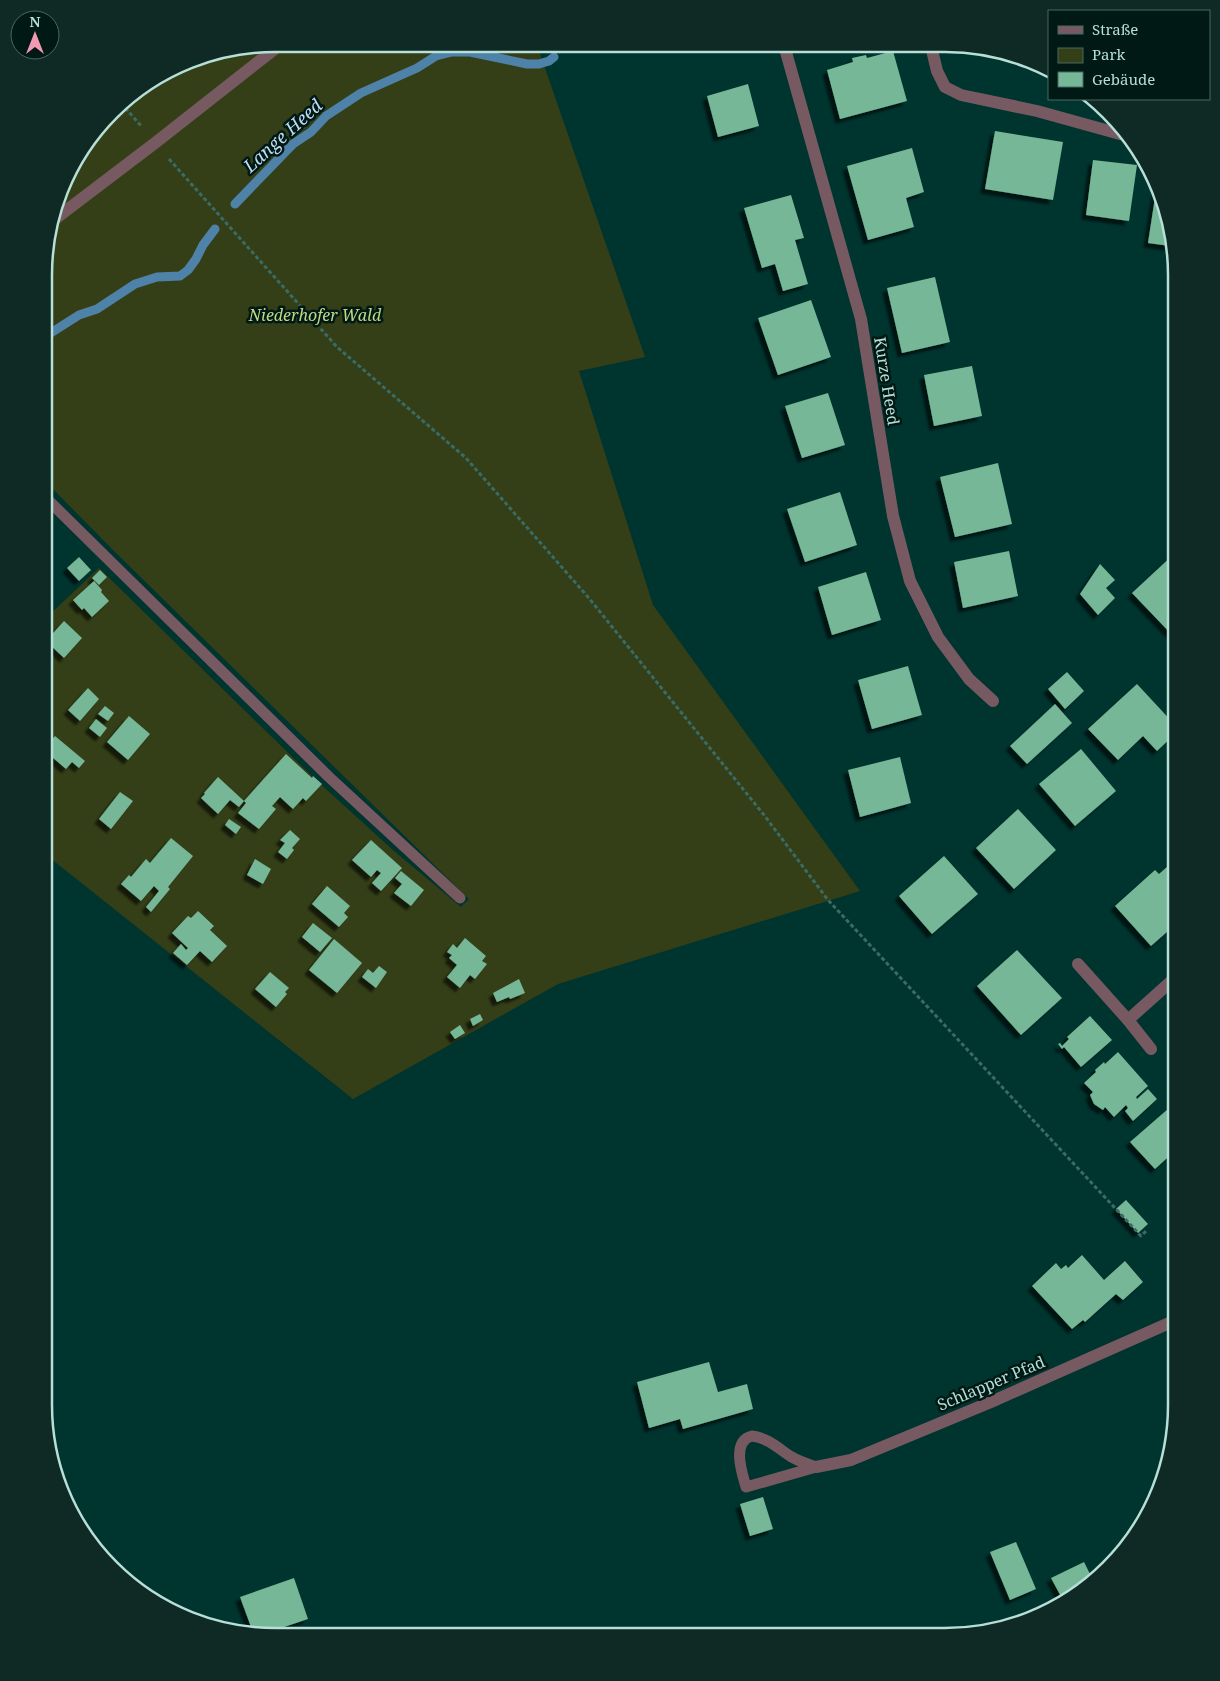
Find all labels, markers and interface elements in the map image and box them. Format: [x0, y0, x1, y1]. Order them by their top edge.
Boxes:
north arrow [10, 10, 60, 60]
legend [1048, 10, 1210, 100]
text: N [29, 12, 41, 31]
text: Straße [1092, 19, 1138, 39]
text: Park [1092, 44, 1126, 64]
text: Gebäude [1092, 69, 1155, 89]
water label: Lange Heed [237, 93, 327, 178]
park label: Niederhofer Wald [248, 304, 382, 326]
street label: Kurze Heed [869, 335, 905, 427]
street label: Schlapper Pfad [934, 1350, 1048, 1416]

